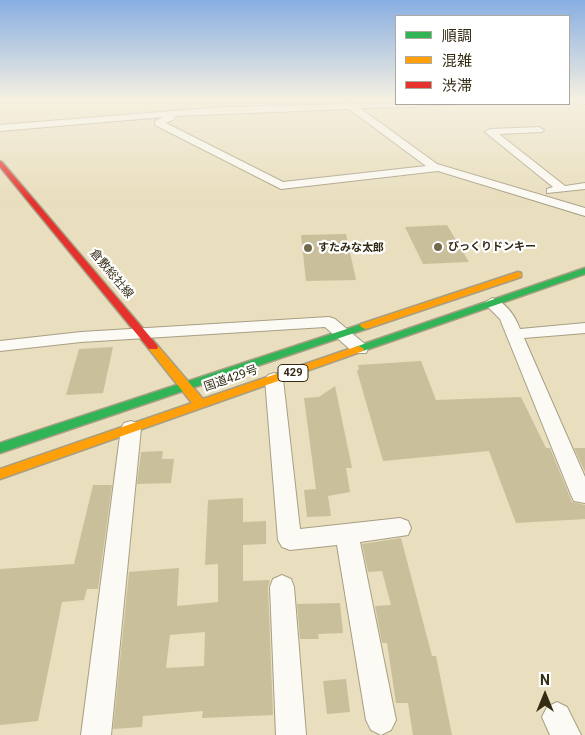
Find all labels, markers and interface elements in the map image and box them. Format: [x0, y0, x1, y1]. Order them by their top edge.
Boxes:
legend [395, 15, 570, 105]
text: 順調 [442, 27, 472, 45]
text: 混雑 [442, 52, 472, 70]
text: 渋滞 [442, 77, 472, 95]
place label: びっくりドンキー [448, 240, 536, 254]
place label: すたみな太郎 [318, 241, 384, 255]
marker: びっくりドンキー [432, 241, 444, 253]
marker: すたみな太郎 [302, 242, 314, 254]
street label: 倉敷総社線 [86, 246, 136, 302]
street label: 国道429号 [202, 363, 260, 395]
road number: 429 [278, 364, 308, 382]
north arrow [520, 670, 570, 720]
text: N [540, 672, 550, 688]

